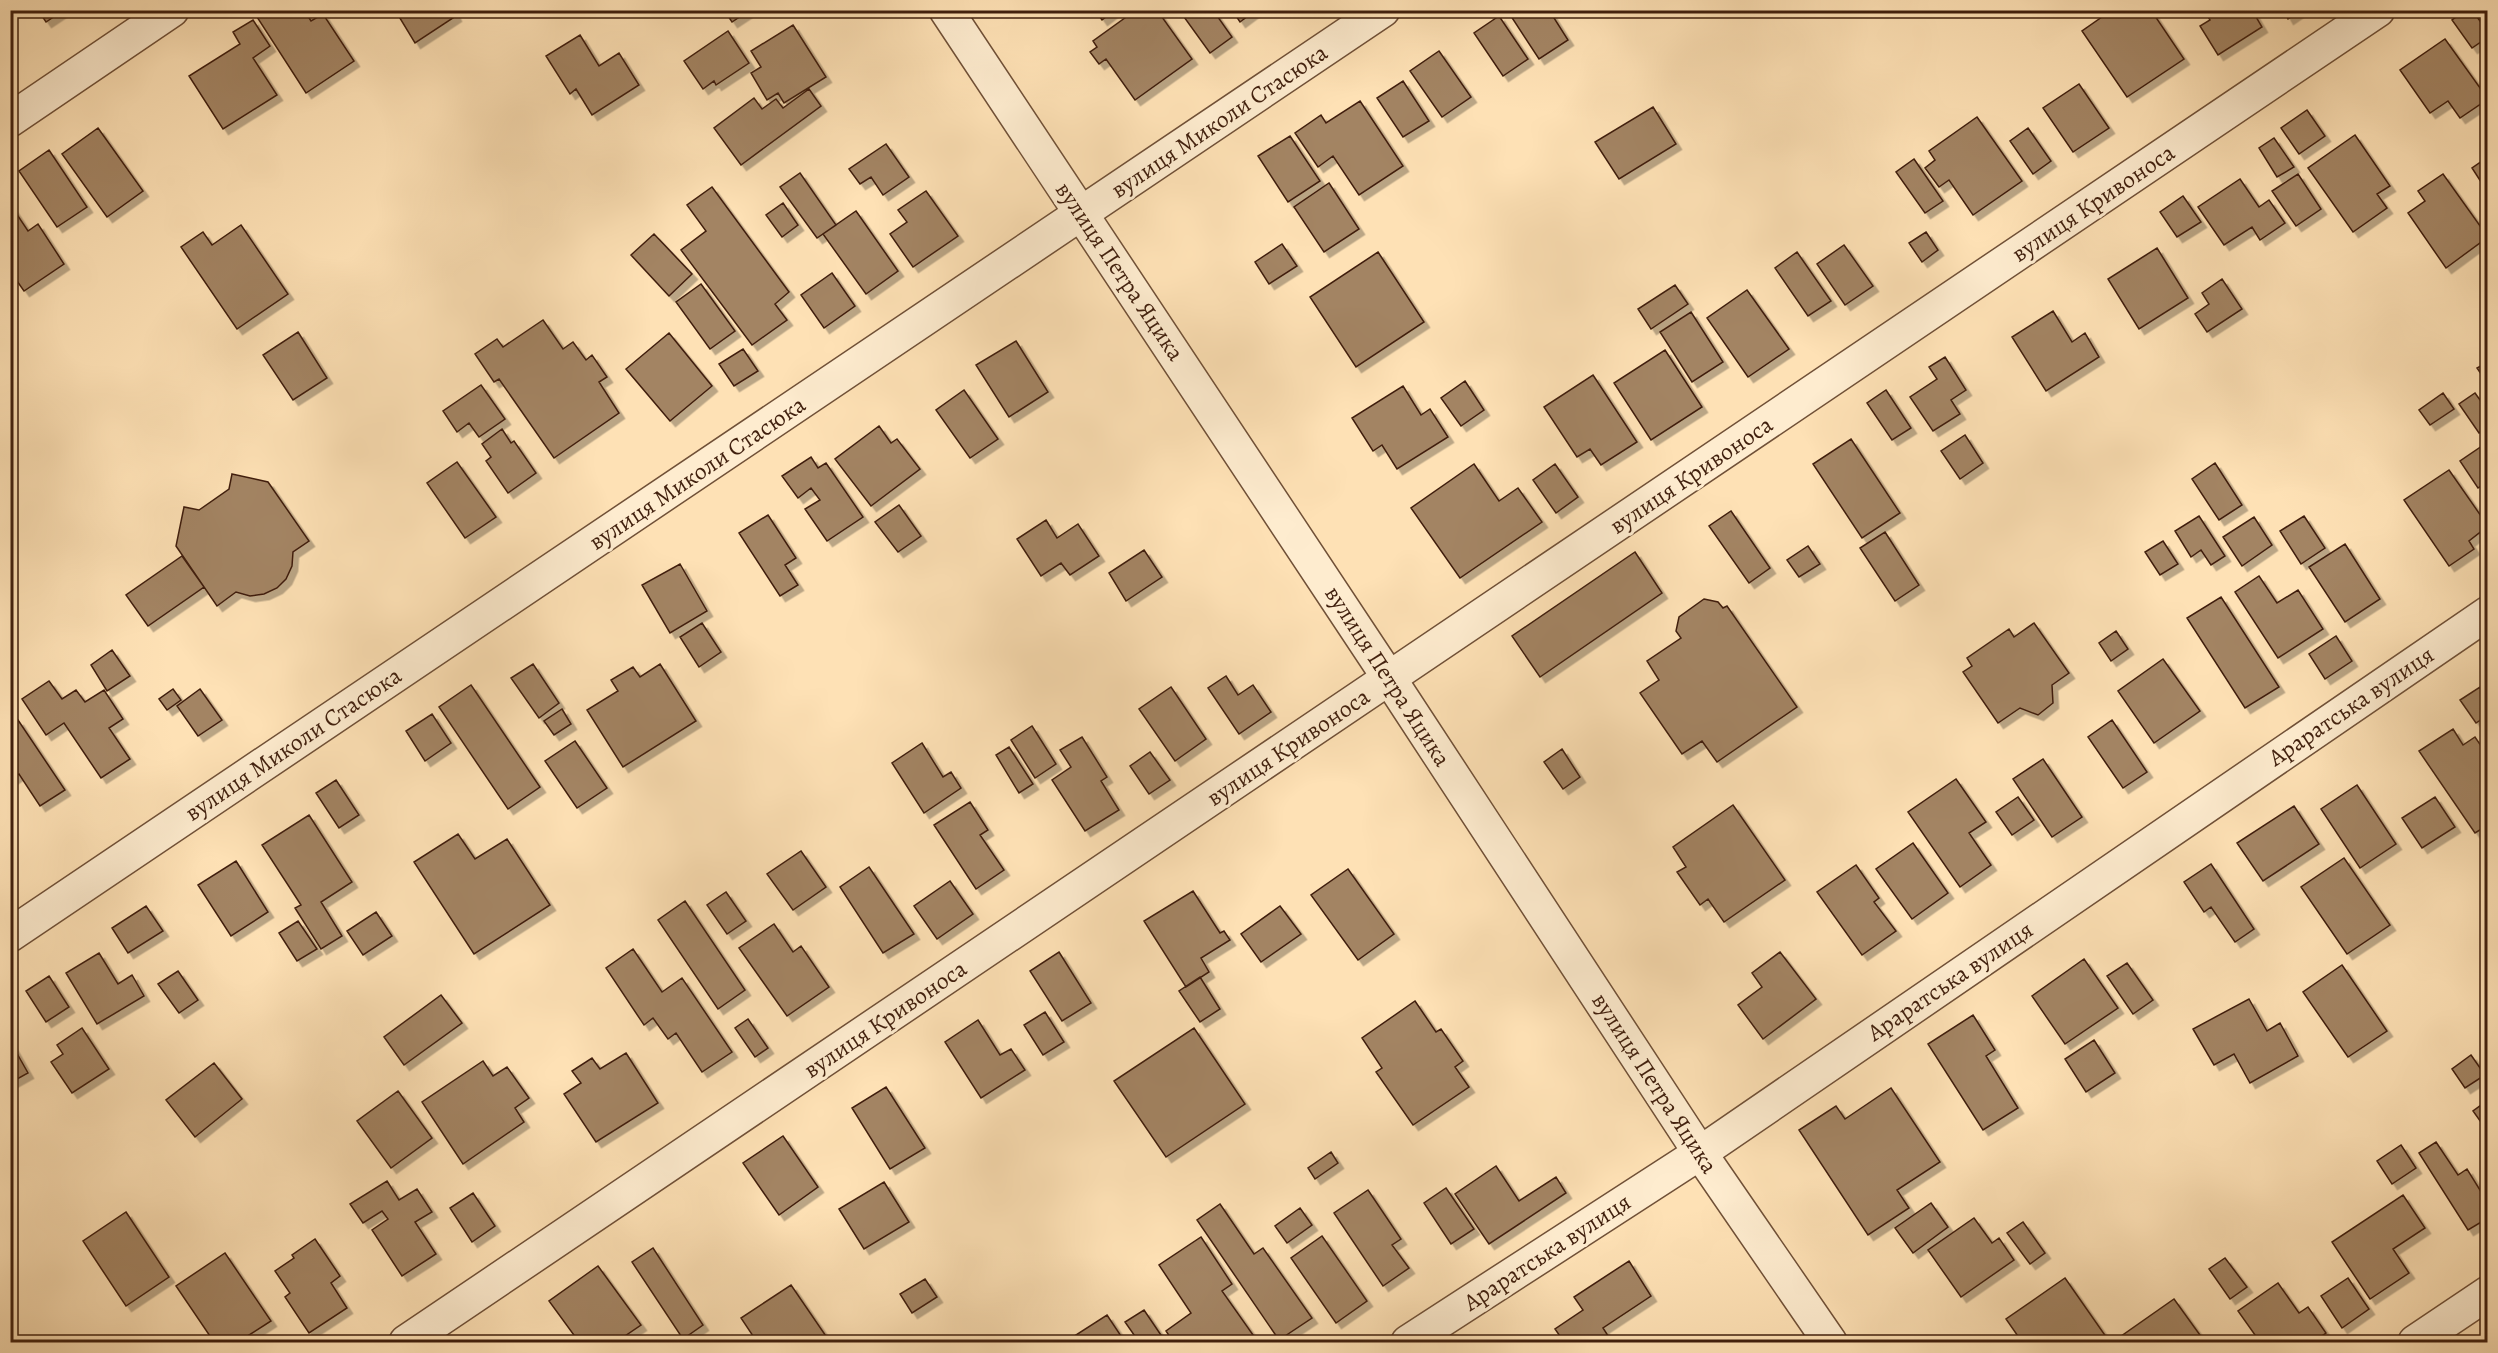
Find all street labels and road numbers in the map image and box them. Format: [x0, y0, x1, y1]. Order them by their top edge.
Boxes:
street label: вулиця Миколи Стасюка [1104, 37, 1334, 205]
street label: вулиця Кривоноса [2005, 137, 2181, 269]
street label: вулиця Петра Яцика [1048, 175, 1192, 367]
street label: вулиця Миколи Стасюка [582, 389, 812, 557]
street label: вулиця Кривоноса [1603, 409, 1779, 541]
street label: вулиця Петра Яцика [1318, 579, 1458, 773]
street label: Араратська вулиця [2261, 639, 2440, 774]
street label: вулиця Миколи Стасюка [178, 660, 408, 828]
street label: вулиця Кривоноса [1200, 681, 1376, 813]
street label: Араратська вулиця [1860, 914, 2039, 1049]
street label: вулиця Кривоноса [797, 953, 973, 1085]
street label: вулиця Петра Яцика [1585, 986, 1725, 1180]
street label: Араратська вулиця [1456, 1186, 1637, 1319]

